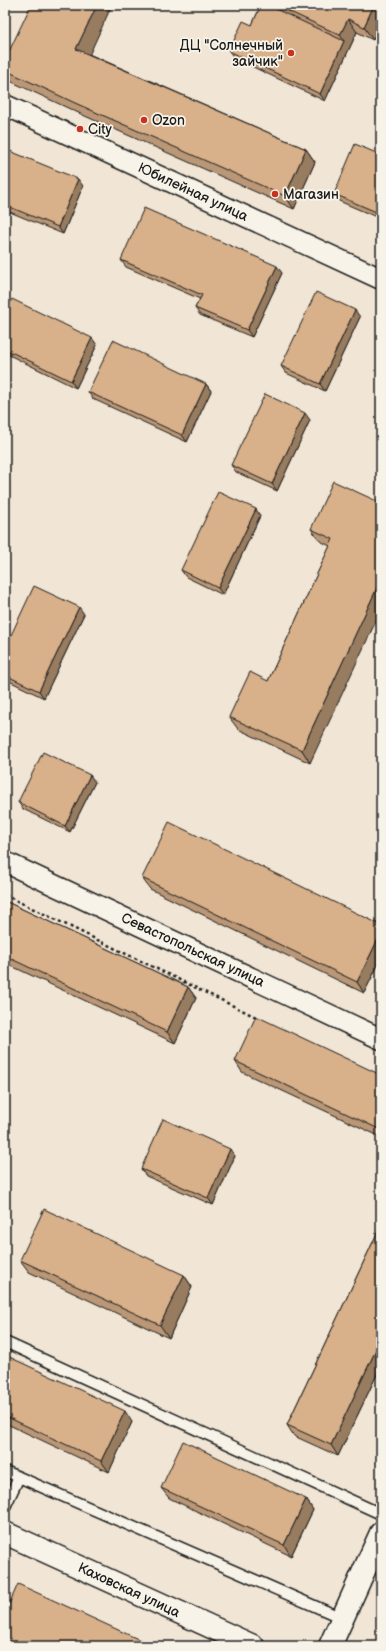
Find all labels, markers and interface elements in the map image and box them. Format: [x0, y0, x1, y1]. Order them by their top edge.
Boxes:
place label: ДЦ "Солнечный зайчик" [180, 37, 283, 70]
marker: ДЦ "Солнечный зайчик" [286, 48, 296, 58]
place label: Ozon [152, 112, 185, 129]
marker: Ozon [139, 115, 149, 125]
place label: City [88, 121, 113, 138]
marker: City [75, 124, 85, 134]
street label: Юбилейная улица [135, 159, 251, 225]
place label: Магазин [283, 186, 339, 203]
marker: Магазин [270, 189, 280, 199]
street label: Севастопольская улица [119, 909, 268, 991]
street label: Каховская улица [75, 1559, 183, 1621]

